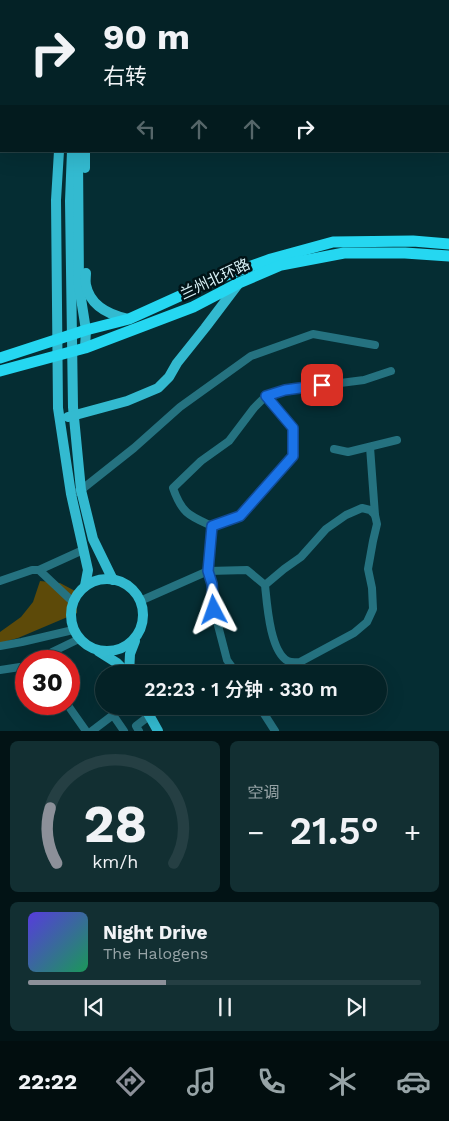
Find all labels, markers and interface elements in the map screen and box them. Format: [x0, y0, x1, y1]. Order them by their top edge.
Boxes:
text: 90 m [103, 16, 190, 58]
icon: right [20, 20, 85, 85]
text: 右转 [103, 64, 147, 89]
icon: left [132, 115, 160, 143]
icon: ahead [185, 115, 213, 143]
icon: ahead [238, 115, 266, 143]
icon: right [291, 115, 319, 143]
street label: 兰州北环路 [177, 255, 253, 303]
pin [301, 364, 343, 406]
icon: arrive [308, 371, 336, 399]
position arrow [187, 583, 239, 635]
speed limit sign: 30 [15, 650, 80, 715]
text: 22:23 · 1 分钟 · 330 m [144, 678, 338, 701]
text: 空调 [248, 783, 280, 802]
text: 28 [83, 794, 147, 855]
text: 21.5° [290, 809, 379, 853]
text: − [248, 816, 264, 849]
text: + [404, 816, 421, 849]
text: km/h [92, 851, 138, 872]
text: Night Drive [103, 921, 208, 944]
text: The Halogens [103, 944, 208, 963]
icon: previous [80, 993, 108, 1021]
icon: pause [211, 993, 239, 1021]
icon: next [342, 993, 370, 1021]
icon: directions [113, 1064, 148, 1099]
icon: music [184, 1064, 219, 1099]
icon: phone [254, 1064, 289, 1099]
icon: climate [325, 1064, 360, 1099]
icon: car [396, 1064, 431, 1099]
text: 22:22 [18, 1069, 77, 1094]

